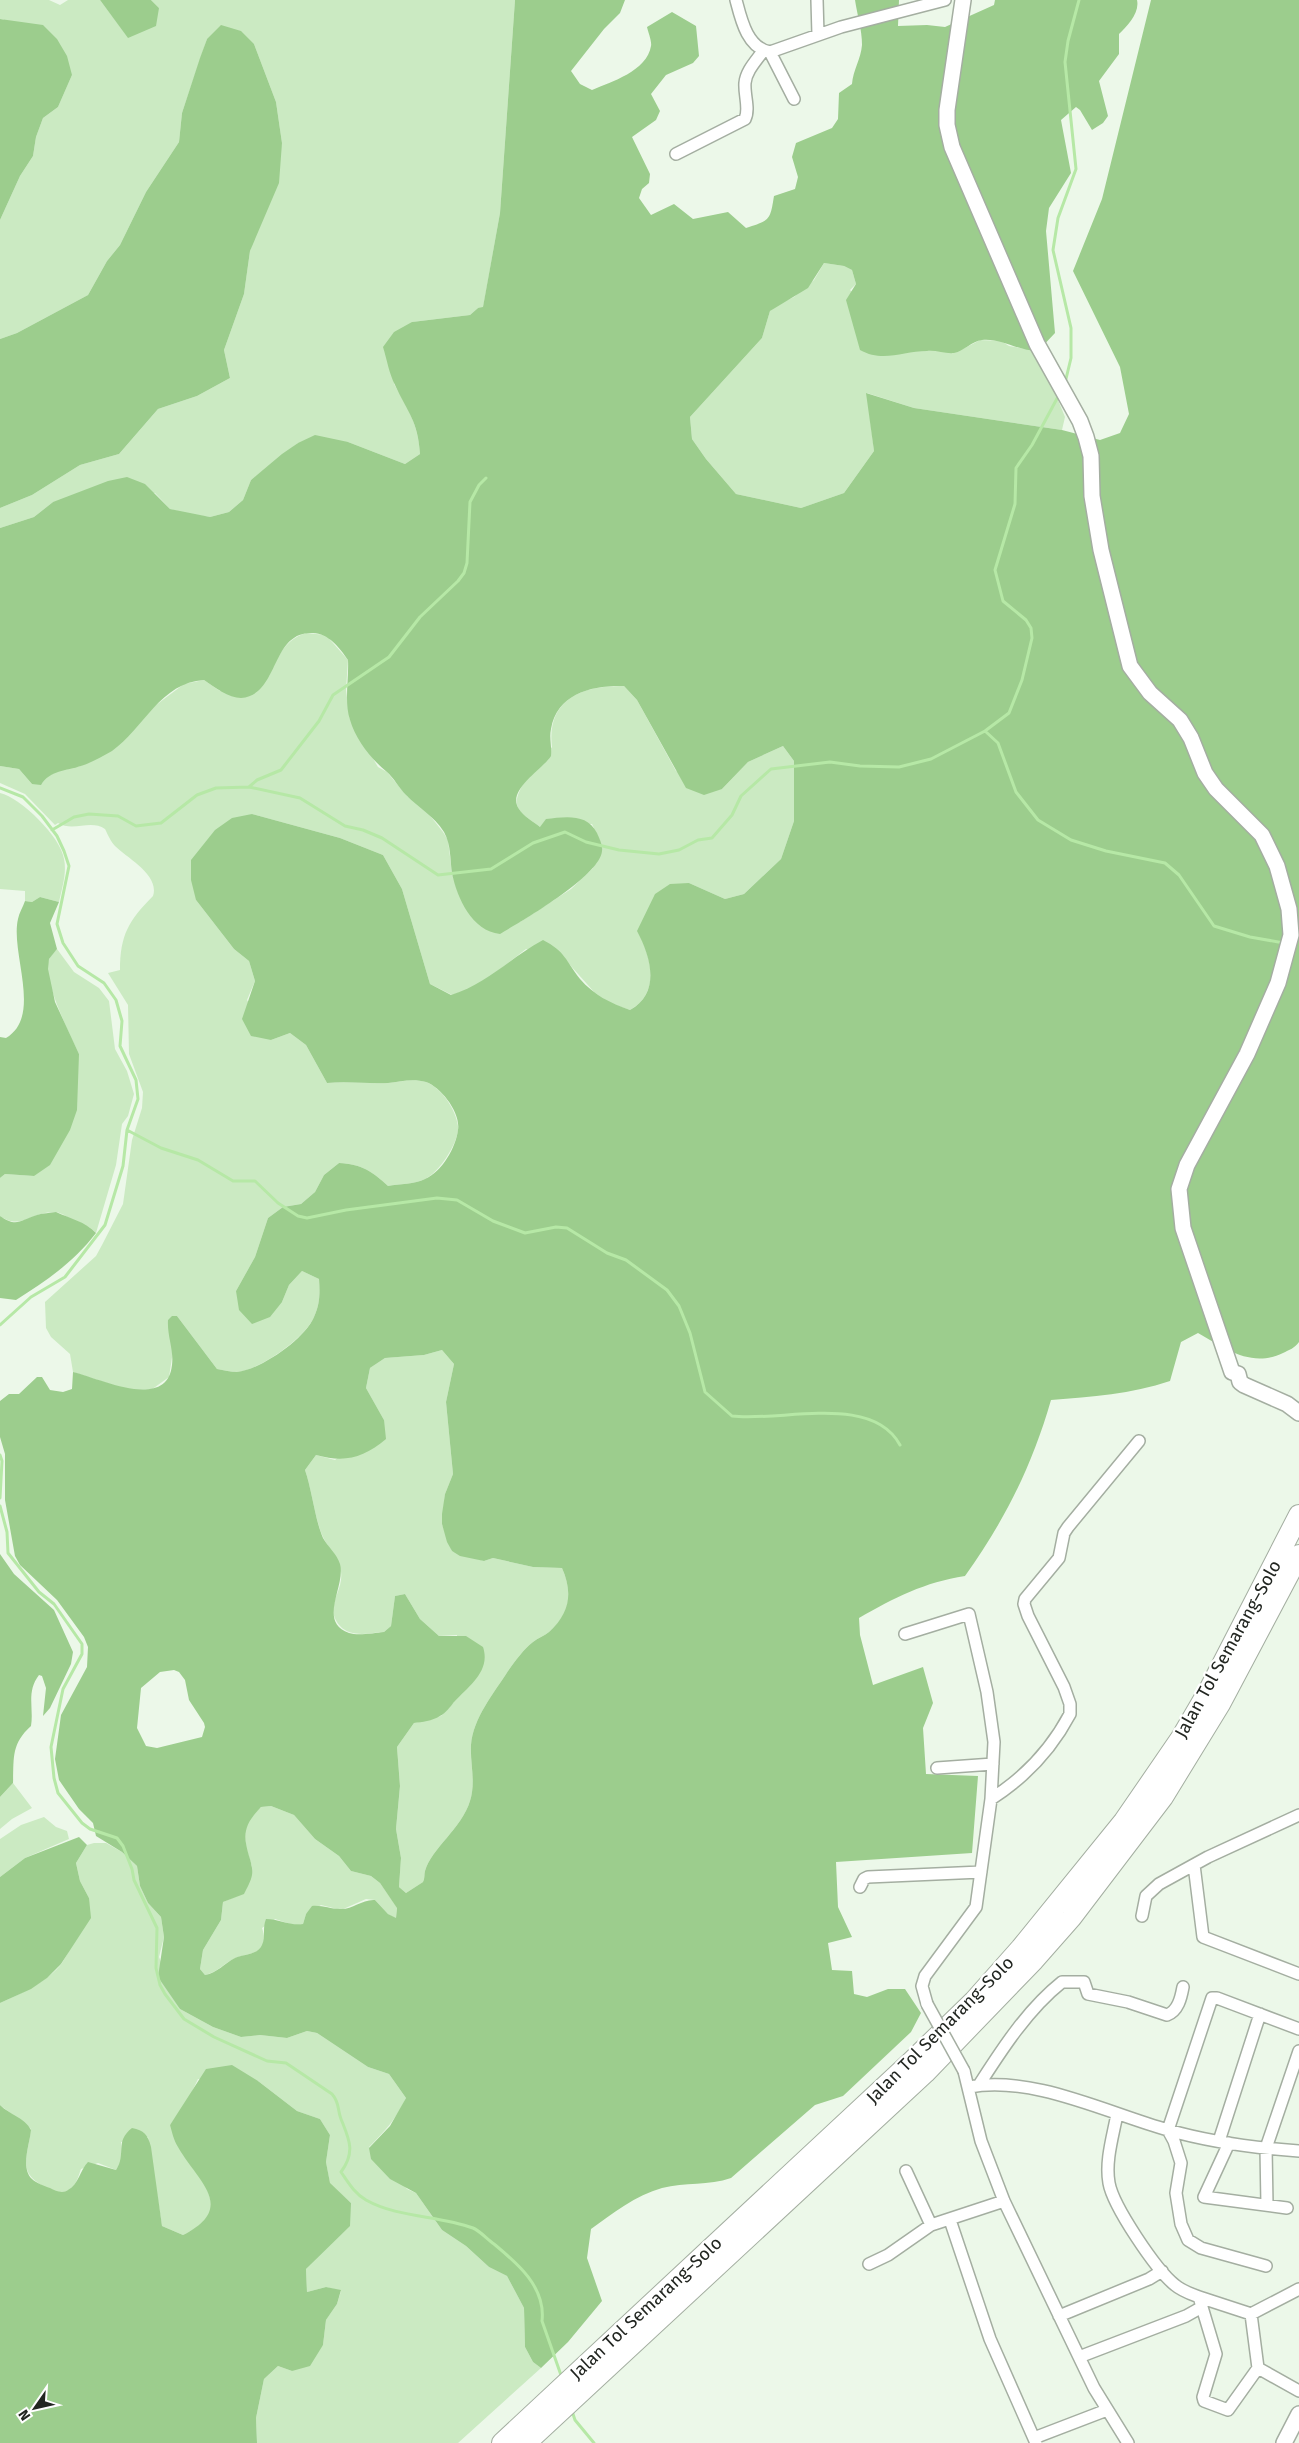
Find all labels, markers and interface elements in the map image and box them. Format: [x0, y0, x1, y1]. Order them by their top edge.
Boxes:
street label: Jalan Tol Semarang–Solo [1170, 1556, 1286, 1742]
street label: Jalan Tol Semarang–Solo [862, 1952, 1018, 2108]
street label: Jalan Tol Semarang–Solo [566, 2232, 726, 2384]
north arrow [10, 2383, 60, 2433]
text: N [15, 2406, 34, 2424]

